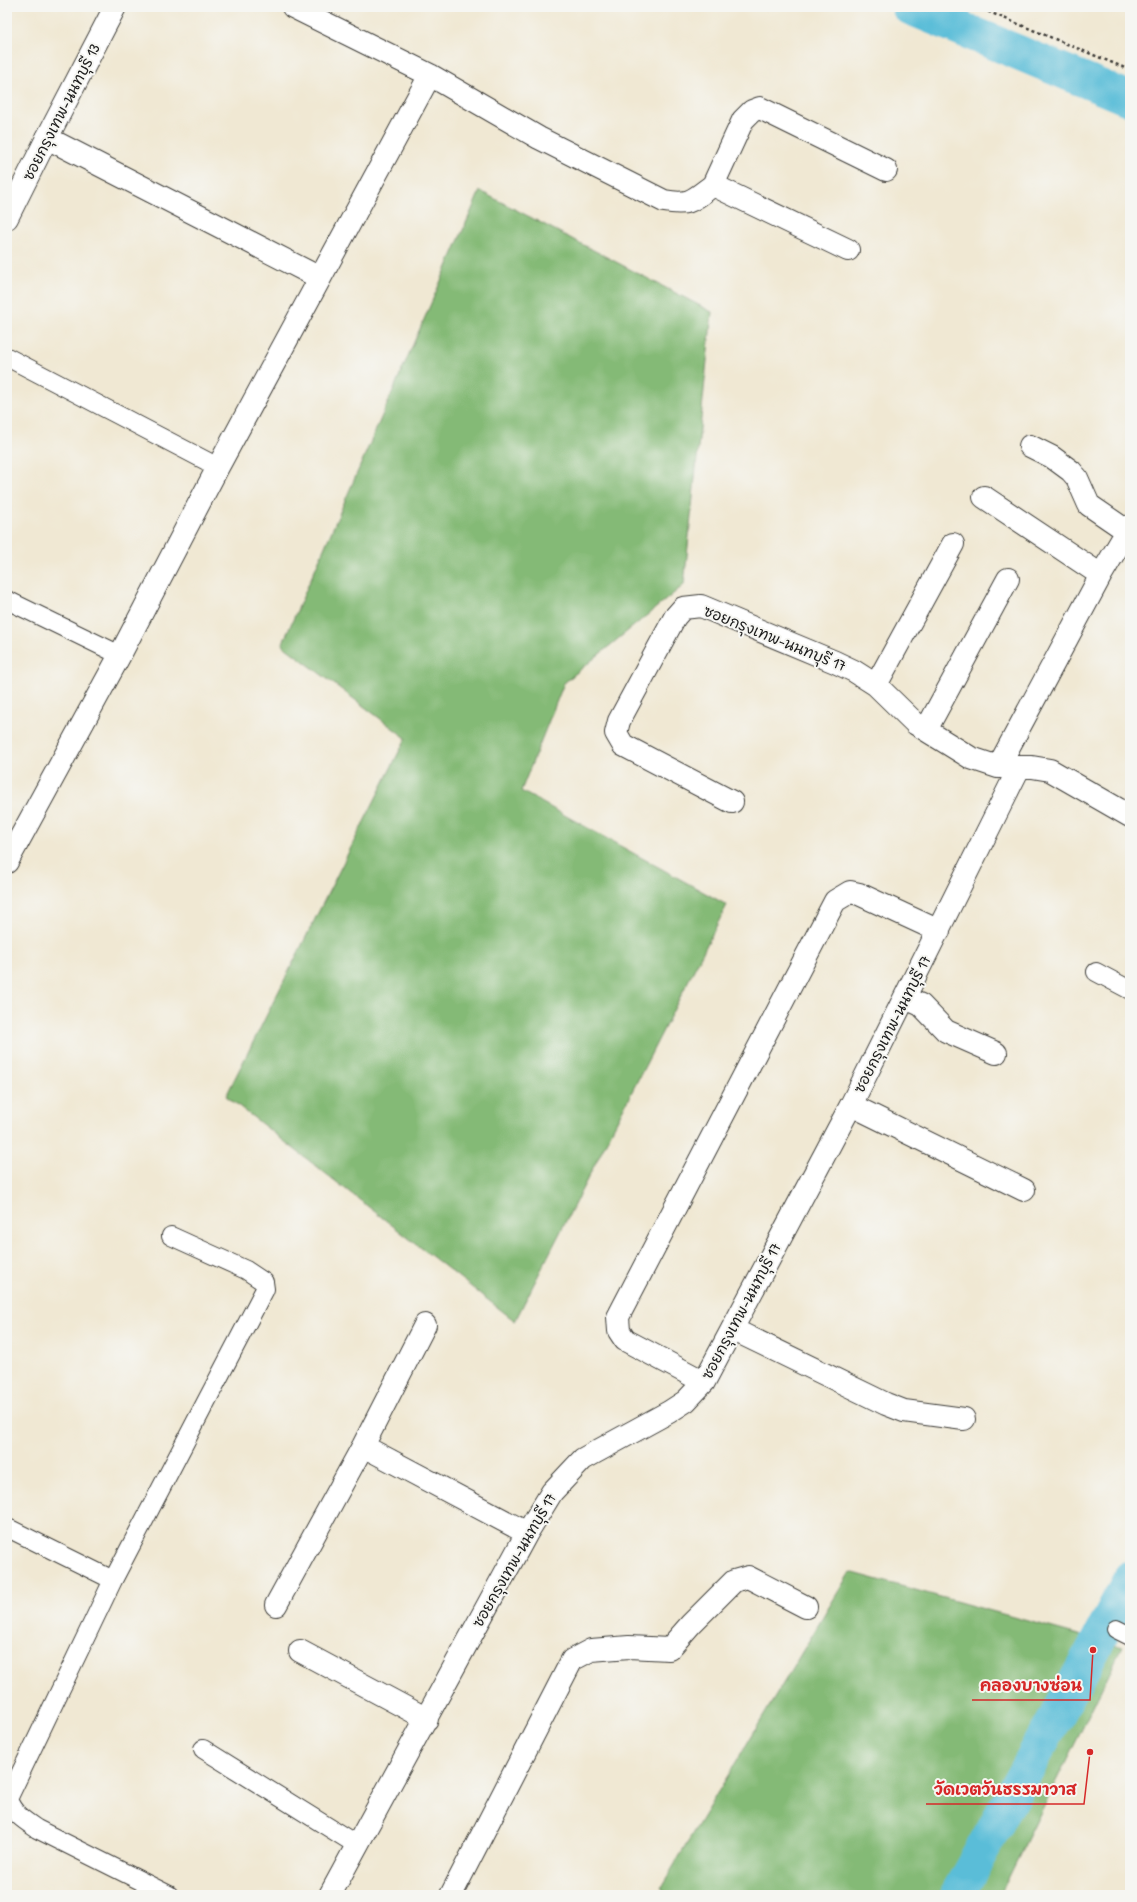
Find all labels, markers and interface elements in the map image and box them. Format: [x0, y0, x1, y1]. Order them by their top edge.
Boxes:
street label: ซอยกรุงเทพ-นนทบุรี 13 [17, 40, 106, 185]
street label: ซอยกรุงเทพ-นนทบุรี 17 [700, 600, 849, 677]
street label: ซอยกรุงเทพ-นนทบุรี 17 [848, 952, 937, 1097]
street label: ซอยกรุงเทพ-นนทบุรี 17 [696, 1239, 787, 1383]
street label: ซอยกรุงเทพ-นนทบุรี 17 [467, 1489, 562, 1632]
callout: คลองบางซ่อน [972, 1672, 1090, 1700]
text: คลองบางซ่อน [980, 1674, 1082, 1696]
callout: วัดเวตวันธรรมาวาส [926, 1776, 1084, 1804]
text: วัดเวตวันธรรมาวาส [934, 1778, 1078, 1800]

